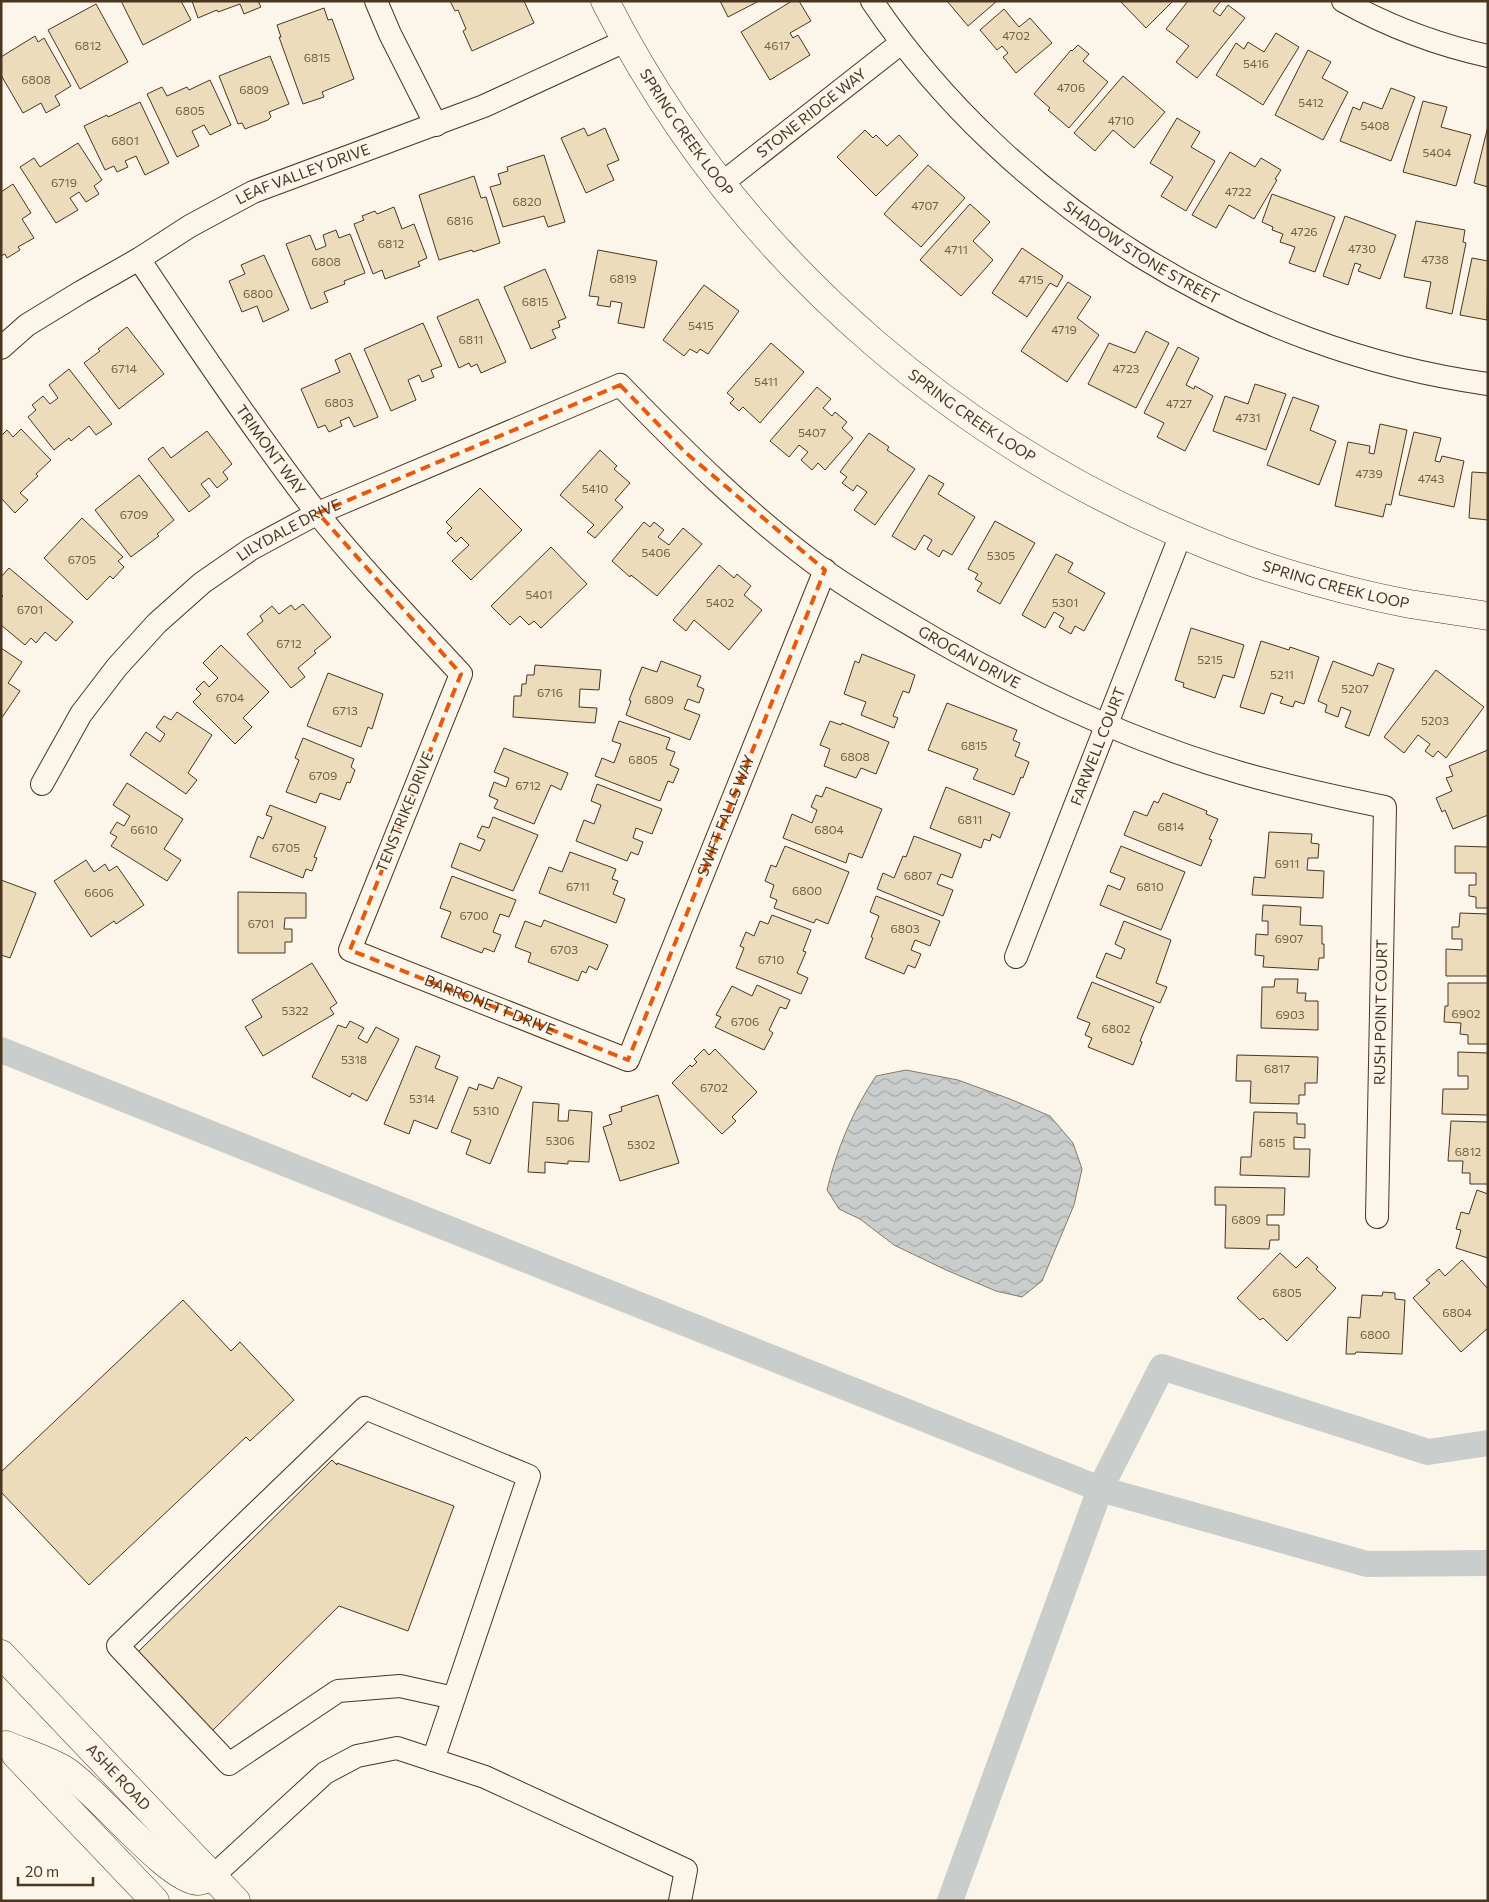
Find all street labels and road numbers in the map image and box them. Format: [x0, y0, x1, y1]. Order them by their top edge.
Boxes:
street label: STONE RIDGE WAY [753, 64, 869, 161]
street label: SPRING CREEK LOOP [637, 65, 738, 199]
street label: LEAF VALLEY DRIVE [232, 139, 372, 208]
street label: SHADOW STONE STREET [1060, 196, 1223, 307]
street label: SPRING CREEK LOOP [905, 365, 1039, 465]
street label: TRIMONT WAY [233, 401, 310, 498]
street label: LILYDALE DRIVE [233, 494, 343, 564]
street label: SPRING CREEK LOOP [1260, 556, 1411, 612]
street label: GROGAN DRIVE [916, 621, 1023, 692]
street label: FARWELL COURT [1066, 684, 1128, 808]
street label: TENSTRIKE DRIVE [372, 749, 437, 875]
street label: SWIFT FALLS WAY [693, 752, 758, 879]
street label: RUSH POINT COURT [1370, 938, 1390, 1085]
street label: BARRONETT DRIVE [422, 970, 558, 1038]
street label: ASHE ROAD [83, 1739, 155, 1814]

